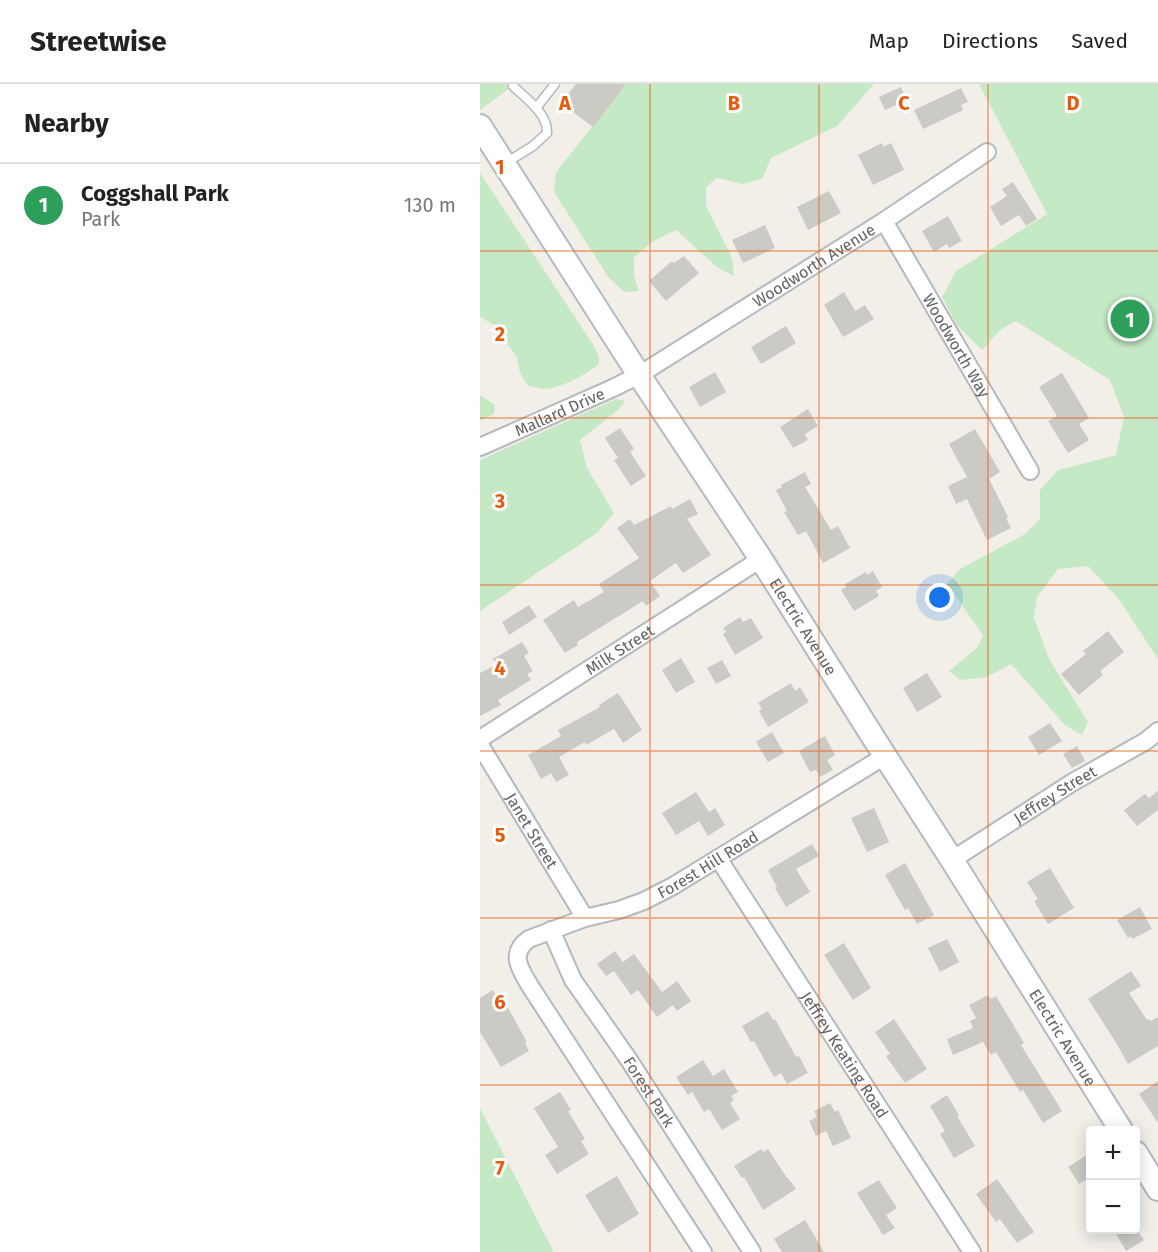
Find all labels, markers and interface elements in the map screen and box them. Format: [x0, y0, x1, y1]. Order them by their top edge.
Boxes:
text: Streetwise [30, 25, 167, 58]
text: Map [869, 28, 909, 54]
text: Directions [942, 28, 1038, 54]
text: Saved [1071, 28, 1128, 54]
text: A [558, 91, 572, 115]
text: B [728, 91, 740, 115]
text: C [898, 91, 910, 115]
text: D [1066, 91, 1080, 115]
text: Nearby [24, 108, 109, 139]
text: 1 [495, 155, 505, 179]
text: Coggshall Park [81, 180, 229, 207]
text: 1 [39, 193, 48, 217]
text: 130 m [404, 193, 456, 217]
text: Park [81, 207, 120, 231]
street label: Woodworth Avenue [749, 220, 879, 311]
street label: Woodworth Way [919, 290, 994, 401]
pin: 1 [1110, 296, 1150, 342]
text: 2 [495, 322, 505, 346]
street label: Mallard Drive [512, 384, 607, 440]
text: 3 [494, 489, 505, 513]
street label: Electric Avenue [766, 574, 841, 679]
your location [925, 583, 954, 612]
street label: Milk Street [582, 620, 658, 678]
text: 4 [494, 656, 506, 680]
street label: Jeffrey Street [1010, 761, 1100, 827]
street label: Janet Street [502, 789, 562, 872]
text: 5 [495, 823, 506, 847]
street label: Forest Hill Road [654, 827, 762, 902]
street label: Electric Avenue [1026, 985, 1101, 1089]
street label: Jeffrey Keating Road [797, 988, 892, 1121]
text: 6 [494, 990, 506, 1014]
street label: Forest Park [620, 1053, 679, 1131]
map controls [1086, 1126, 1140, 1234]
button: + [1086, 1126, 1140, 1180]
text: 7 [495, 1156, 505, 1180]
button: − [1086, 1180, 1140, 1234]

